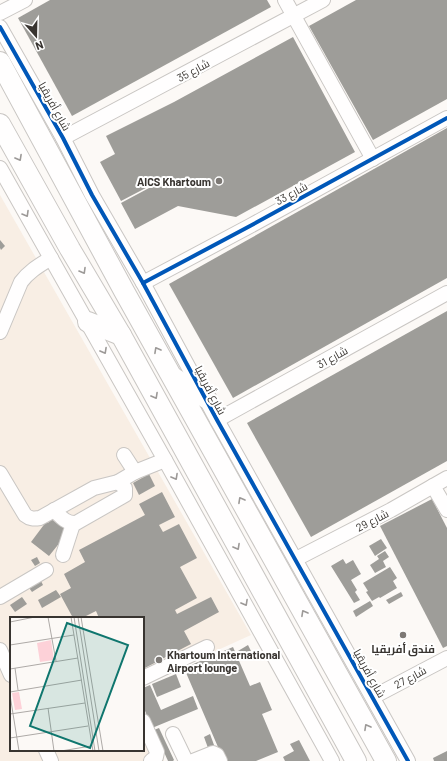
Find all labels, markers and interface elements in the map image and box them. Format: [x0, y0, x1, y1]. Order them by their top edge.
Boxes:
north arrow [16, 16, 56, 56]
text: N [34, 39, 45, 53]
street label: شارع 35 [175, 56, 212, 86]
street label: شارع أفريقيا [35, 79, 74, 134]
one-way arrow [14, 154, 22, 161]
place label: AICS Khartoum [137, 175, 211, 188]
marker: AICS Khartoum [214, 176, 224, 186]
street label: شارع 33 [273, 179, 310, 209]
one-way arrow [22, 210, 29, 217]
one-way arrow [79, 267, 86, 274]
street label: شارع 31 [314, 343, 351, 372]
one-way arrow [100, 347, 107, 355]
one-way arrow [154, 347, 161, 354]
street label: شارع أفريقيا [191, 363, 229, 418]
one-way arrow [150, 392, 157, 400]
one-way arrow [170, 473, 177, 480]
one-way arrow [238, 497, 245, 504]
street label: شارع 29 [353, 506, 392, 536]
one-way arrow [233, 543, 240, 550]
one-way arrow [240, 599, 247, 606]
one-way arrow [301, 610, 308, 618]
inset map [10, 617, 144, 751]
marker: فندق أفريقيا [398, 630, 408, 640]
place label: فندق أفريقيا [371, 642, 435, 657]
street label: شارع أفريقيا [350, 646, 389, 701]
place label: Khartoum International Airport lounge [167, 648, 280, 674]
marker: Khartoum International Airport lounge [154, 655, 164, 665]
street label: شارع 27 [392, 663, 429, 693]
one-way arrow [364, 724, 371, 731]

